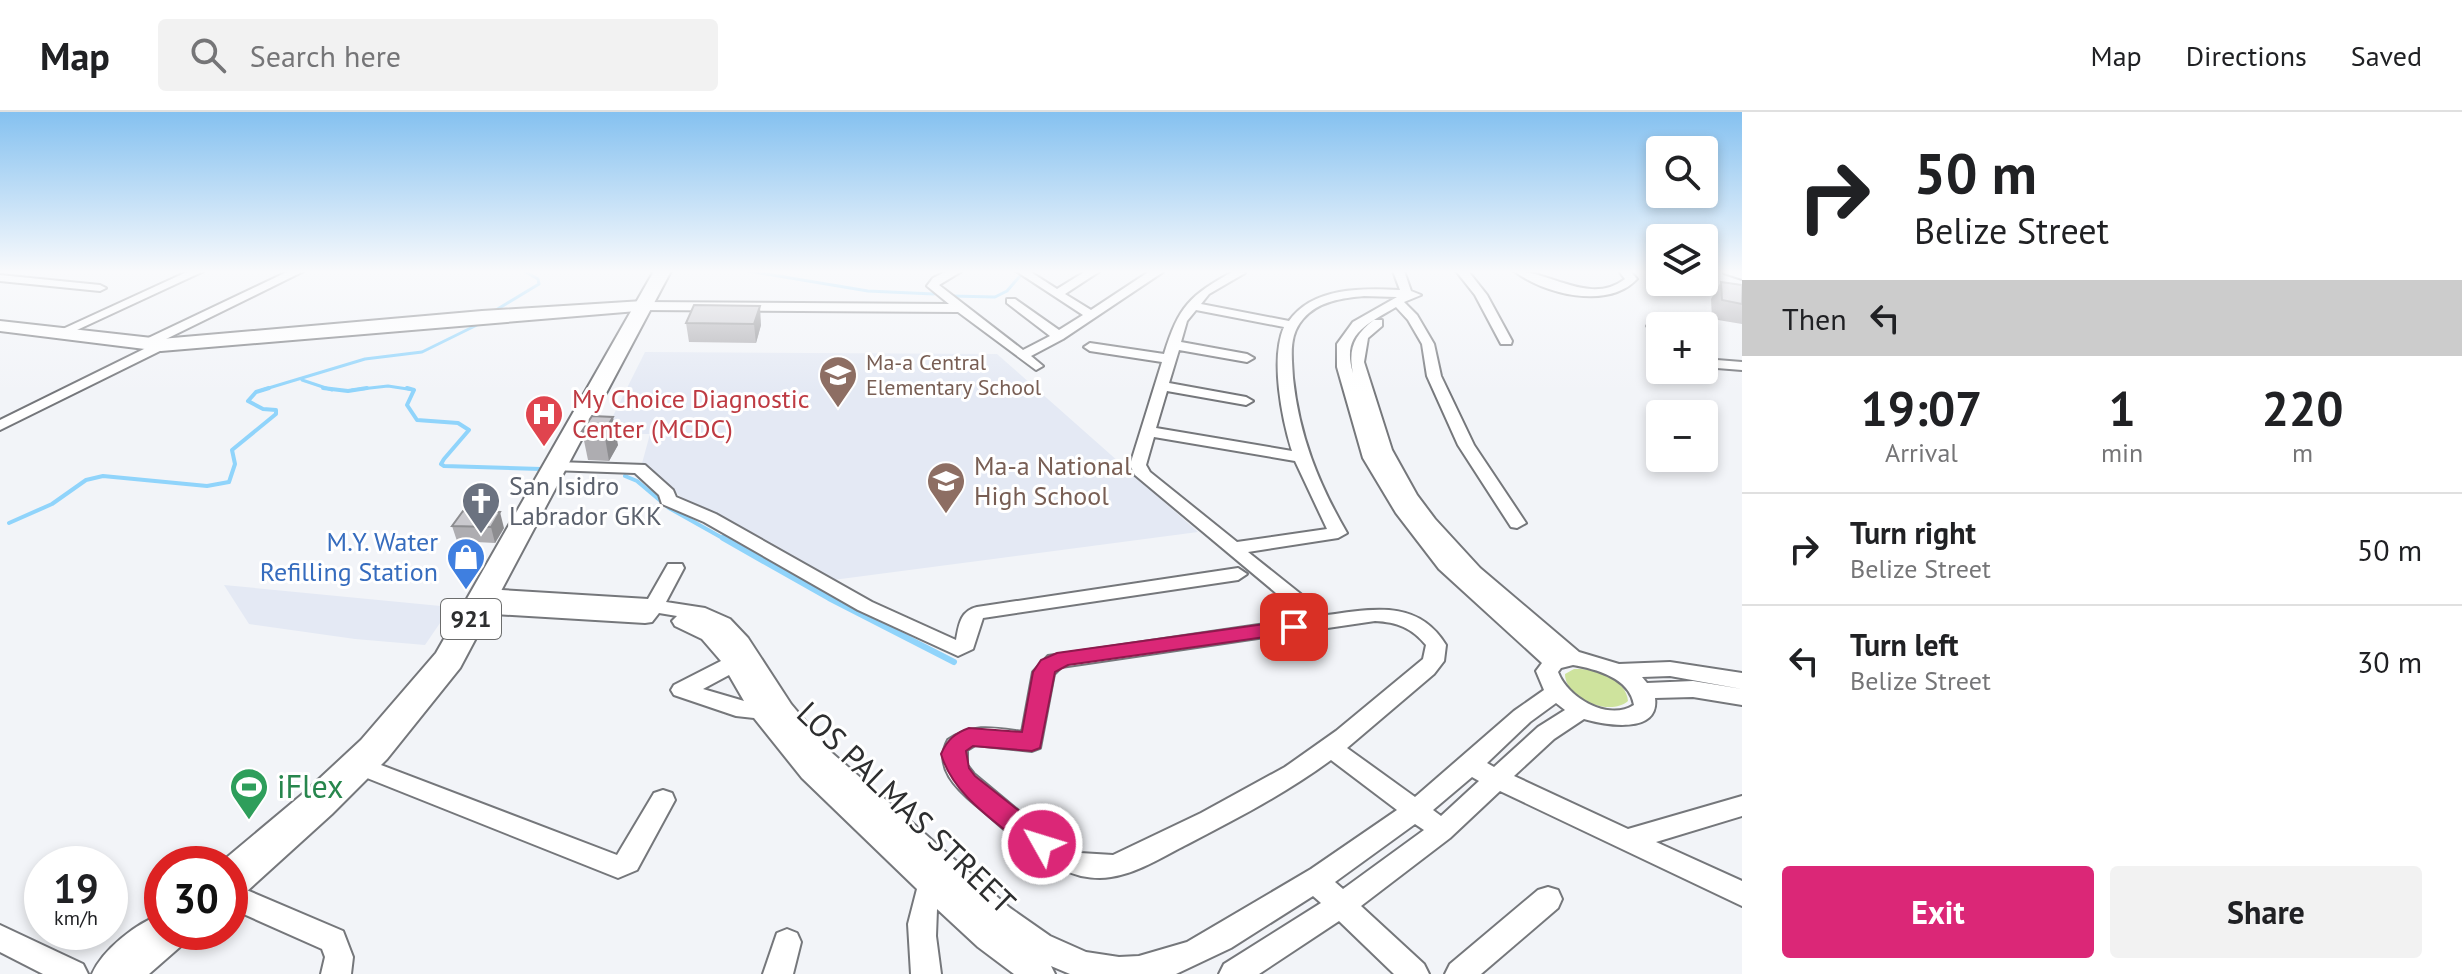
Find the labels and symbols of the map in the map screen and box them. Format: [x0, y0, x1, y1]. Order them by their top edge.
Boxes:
place label: Ma-a Central Elementary School [866, 348, 1042, 401]
school or university icon: Ma-a Central Elementary School [817, 354, 859, 409]
place label: My Choice Diagnostic Center (MCDC) [572, 382, 809, 445]
hospital icon: My Choice Diagnostic Center (MCDC) [523, 393, 565, 448]
place label: Ma-a National High School [974, 449, 1132, 512]
school or university icon: Ma-a National High School [925, 460, 967, 515]
place label: San Isidro Labrador GKK [509, 469, 662, 532]
church icon: San Isidro Labrador GKK [460, 480, 502, 535]
place label: M.Y. Water Refilling Station [260, 525, 438, 588]
shop icon: M.Y. Water Refilling Station [445, 536, 487, 591]
pin [1260, 593, 1328, 661]
road number: 921 [441, 599, 501, 639]
street label: LOS PALMAS STREET [788, 692, 1025, 923]
place label: iFlex [277, 765, 343, 807]
sports icon: iFlex [228, 766, 270, 821]
position arrow [1000, 802, 1084, 886]
speed limit sign: 30 [144, 846, 248, 950]

